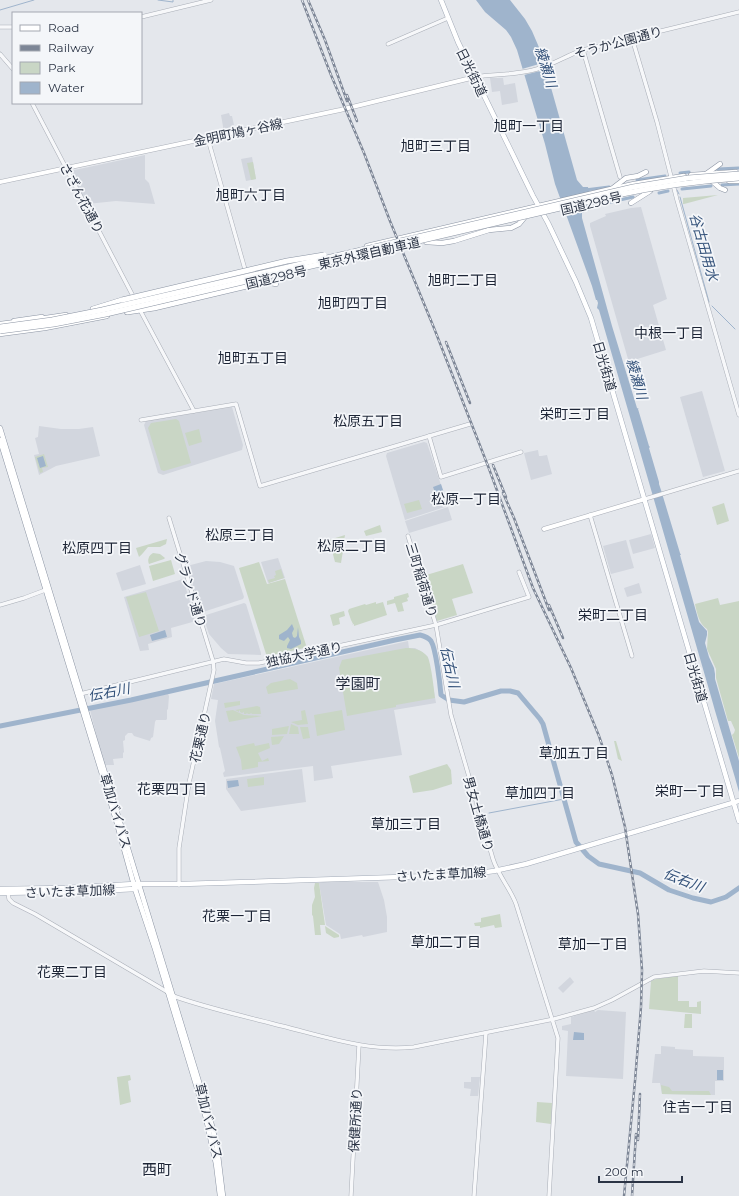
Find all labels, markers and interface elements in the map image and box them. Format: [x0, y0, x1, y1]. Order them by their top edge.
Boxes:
legend [12, 12, 142, 104]
text: Road [48, 20, 79, 35]
street label: そうか公園通り [572, 22, 664, 62]
text: Railway [48, 40, 94, 55]
water label: 綾瀬川 [531, 44, 561, 92]
street label: 日光街道 [453, 45, 491, 99]
text: Park [48, 60, 76, 75]
text: Water [48, 80, 85, 95]
street label: 金明町鳩ヶ谷線 [192, 115, 284, 149]
district label: 旭町一丁目 [494, 117, 564, 135]
district label: 旭町三丁目 [401, 137, 471, 155]
street label: さざん花通り [57, 160, 107, 236]
district label: 旭町六丁目 [216, 186, 286, 204]
street label: 国道298号 [559, 188, 623, 218]
water label: 谷古田用水 [686, 211, 723, 285]
street label: 東京外環自動車道 [317, 234, 421, 272]
street label: 国道298号 [244, 262, 308, 292]
district label: 旭町二丁目 [428, 271, 498, 289]
district label: 旭町四丁目 [318, 294, 388, 312]
district label: 中根一丁目 [634, 324, 704, 342]
street label: 日光街道 [590, 339, 620, 393]
district label: 旭町五丁目 [218, 349, 288, 367]
water label: 綾瀬川 [623, 356, 652, 404]
district label: 栄町三丁目 [540, 405, 610, 423]
district label: 松原五丁目 [333, 412, 403, 430]
district label: 松原一丁目 [431, 490, 501, 508]
district label: 松原三丁目 [205, 526, 275, 544]
district label: 松原二丁目 [317, 537, 387, 555]
district label: 松原四丁目 [62, 539, 132, 557]
street label: 三町稲荷通り [403, 540, 441, 620]
street label: グランド通り [172, 550, 210, 630]
district label: 栄町二丁目 [578, 606, 648, 624]
street label: 独協大学通り [264, 638, 344, 670]
water label: 伝右川 [437, 645, 464, 691]
street label: 日光街道 [681, 650, 711, 704]
district label: 学園町 [335, 674, 381, 693]
water label: 伝右川 [87, 679, 133, 705]
street label: 花栗通り [186, 710, 214, 764]
district label: 草加五丁目 [539, 744, 609, 762]
street label: 草加バイパス [97, 771, 135, 851]
street label: 男女土橋通り [461, 774, 497, 854]
district label: 花栗四丁目 [137, 780, 207, 798]
district label: 栄町一丁目 [655, 782, 725, 800]
district label: 草加四丁目 [505, 784, 575, 802]
district label: 草加三丁目 [371, 815, 441, 833]
street label: さいたま草加線 [395, 864, 487, 884]
water label: 伝右川 [661, 864, 709, 897]
street label: さいたま草加線 [24, 881, 116, 901]
district label: 花栗一丁目 [202, 907, 272, 925]
district label: 草加二丁目 [411, 933, 481, 951]
district label: 草加一丁目 [558, 935, 628, 953]
district label: 花栗二丁目 [37, 963, 107, 981]
street label: 草加バイパス [192, 1081, 226, 1161]
street label: 保健所通り [345, 1087, 365, 1153]
district label: 住吉一丁目 [663, 1098, 733, 1116]
scale bar [599, 1158, 682, 1184]
district label: 西町 [142, 1160, 172, 1179]
text: 200 m [605, 1164, 644, 1179]

